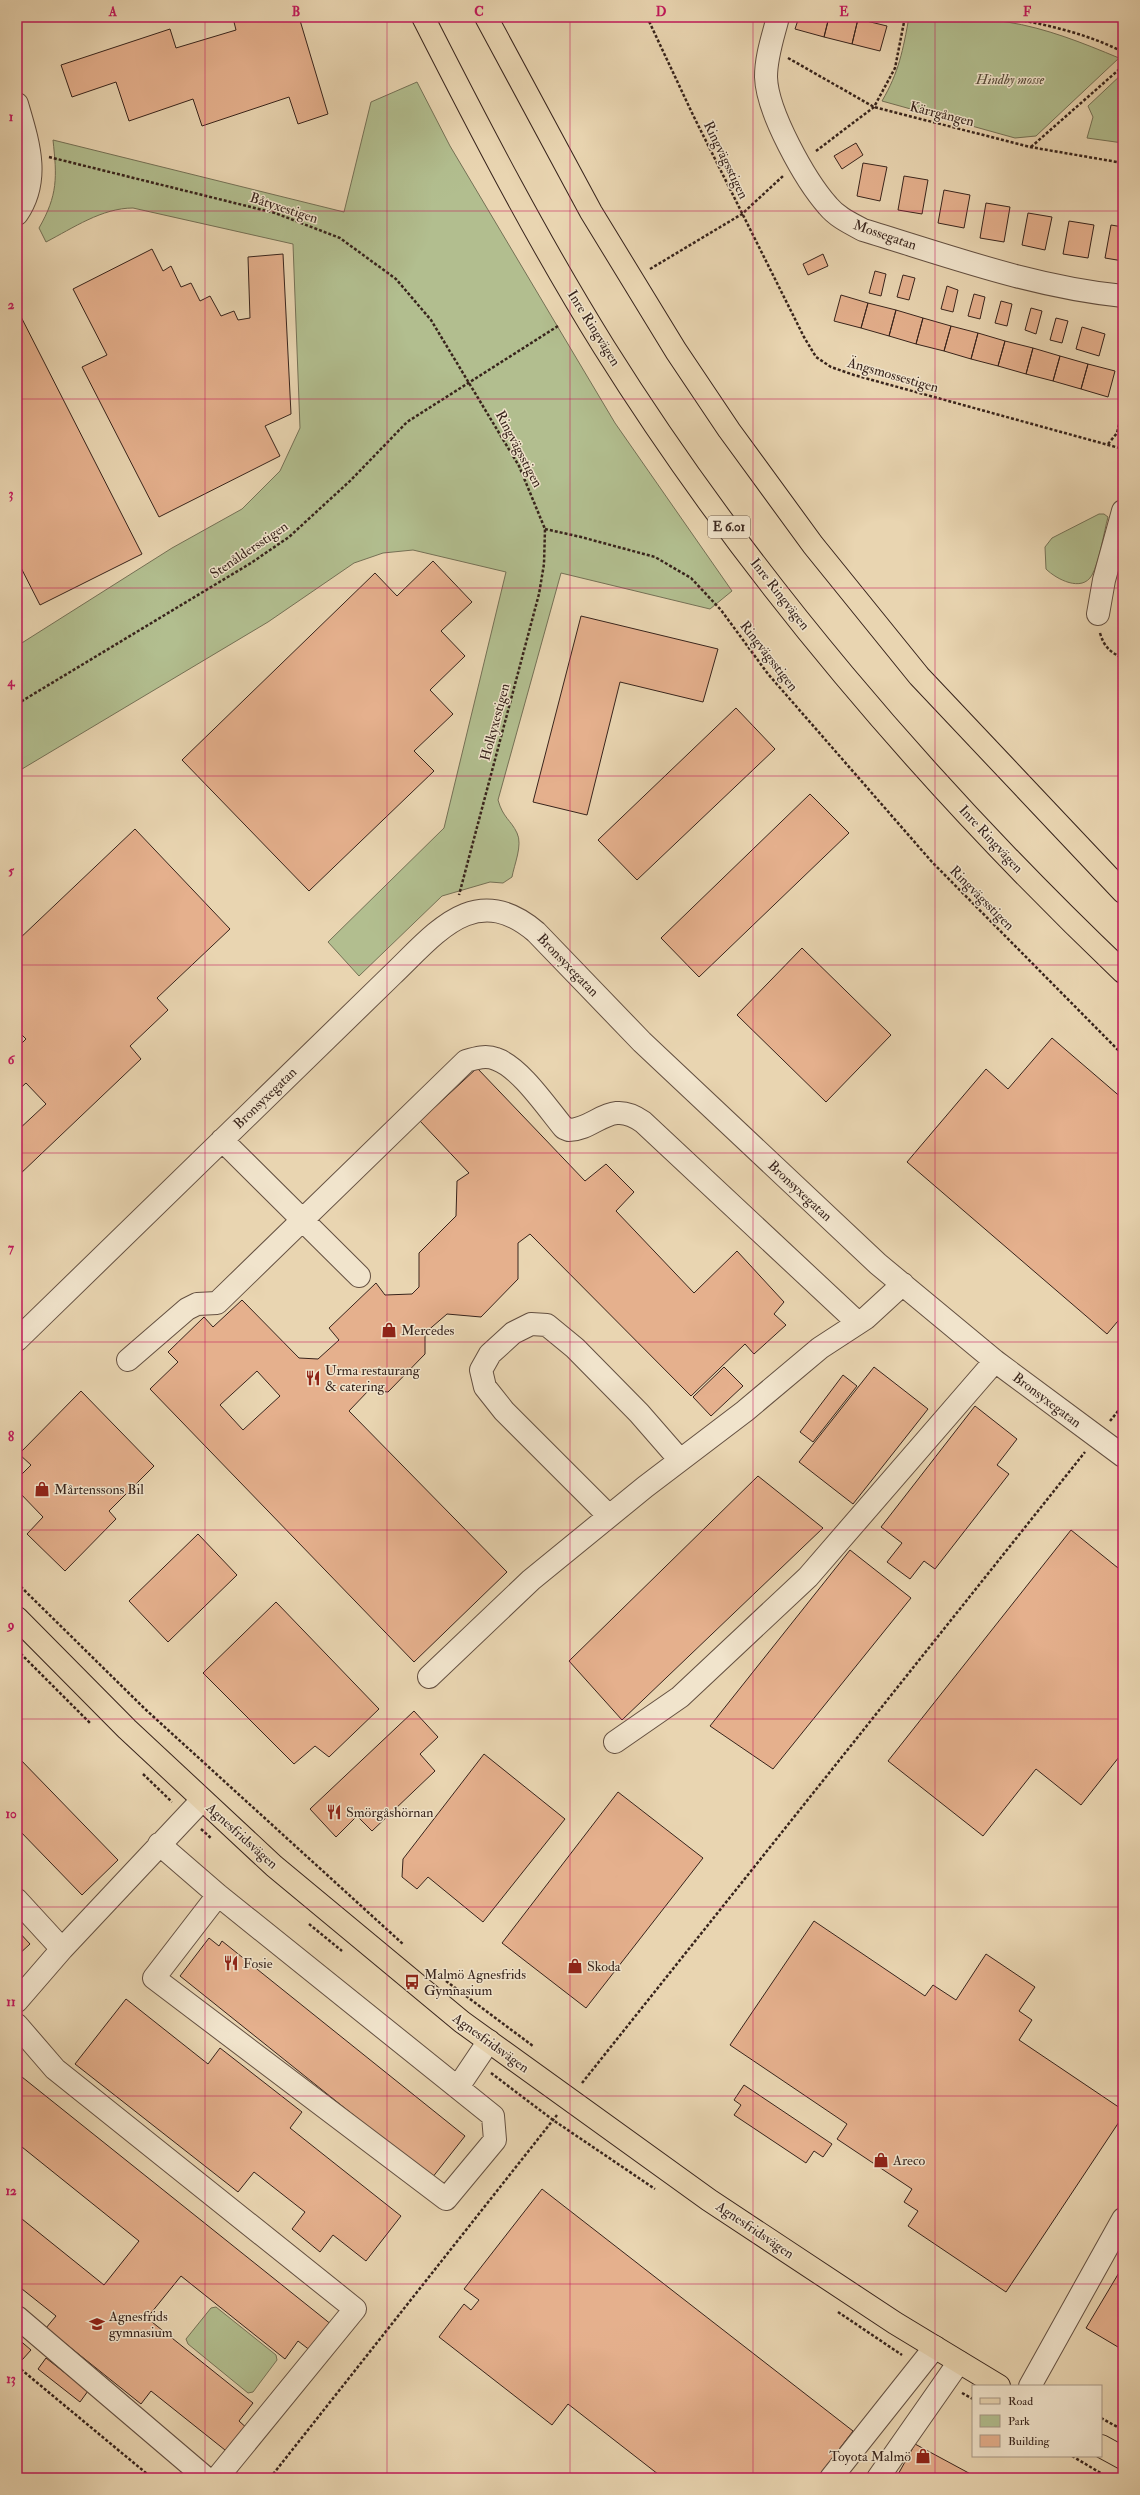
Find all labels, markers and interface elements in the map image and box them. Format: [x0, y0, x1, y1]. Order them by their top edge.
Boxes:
text: A [108, 4, 118, 20]
text: B [292, 4, 300, 20]
text: C [474, 4, 484, 20]
text: D [656, 4, 667, 20]
text: E [839, 4, 849, 20]
text: F [1023, 4, 1032, 20]
park label: Hindby mosse [975, 71, 1045, 88]
street label: Kärrgången [908, 98, 976, 130]
text: 1 [9, 109, 14, 125]
street label: Ringvägsstigen [700, 118, 752, 202]
street label: Båtyxestigen [247, 189, 320, 228]
street label: Mossegatan [851, 216, 919, 254]
street label: Inre Ringvägen [564, 287, 624, 369]
text: 2 [8, 297, 15, 313]
street label: Ängsmossestigen [845, 354, 940, 396]
street label: Ringvägsstigen [492, 408, 546, 490]
text: 3 [9, 486, 14, 502]
road number: E 6.01 [708, 516, 750, 538]
street label: Stenåldersstigen [207, 518, 291, 582]
street label: Inre Ringvägen [747, 555, 813, 633]
street label: Ringvägsstigen [736, 617, 802, 695]
text: 4 [6, 674, 15, 690]
street label: Holkyxestigen [477, 681, 514, 763]
street label: Inre Ringvägen [955, 802, 1027, 876]
street label: Ringvägsstigen [946, 862, 1018, 934]
text: 5 [8, 863, 14, 879]
street label: Bronsyxegatan [533, 930, 602, 1001]
text: 6 [8, 1052, 16, 1068]
street label: Bronsyxegatan [230, 1064, 301, 1133]
street label: Bronsyxegatan [764, 1157, 836, 1226]
text: 7 [8, 1240, 15, 1256]
shop icon: Mercedes [380, 1321, 398, 1339]
place label: Mercedes [401, 1322, 455, 1339]
place label: Urma restaurang & catering [325, 1362, 421, 1395]
restaurant icon: Urma restaurang & catering [304, 1369, 322, 1387]
street label: Bronsyxegatan [1009, 1369, 1085, 1432]
text: 8 [8, 1429, 14, 1445]
shop icon: Mårtenssons Bil [33, 1480, 51, 1498]
place label: Mårtenssons Bil [54, 1481, 144, 1498]
text: 9 [6, 1617, 15, 1633]
street label: Agnesfridsvägen [202, 1799, 281, 1873]
restaurant icon: Smörgåshörnan [325, 1803, 343, 1821]
place label: Smörgåshörnan [346, 1804, 433, 1821]
text: 10 [5, 1806, 17, 1822]
restaurant icon: Fosie [222, 1954, 240, 1972]
place label: Fosie [243, 1955, 273, 1972]
shop icon: Skoda [566, 1957, 584, 1975]
place label: Skoda [587, 1958, 621, 1975]
place label: Malmö Agnesfrids Gymnasium [424, 1966, 526, 2000]
bus stop icon: Malmö Agnesfrids Gymnasium [403, 1973, 421, 1991]
text: 11 [6, 1994, 16, 2010]
street label: Agnesfridsvägen [449, 2009, 533, 2076]
shop icon: Areco [872, 2151, 890, 2169]
place label: Areco [892, 2152, 926, 2169]
text: 12 [5, 2183, 17, 2199]
street label: Agnesfridsvägen [712, 2197, 797, 2262]
place label: Agnesfrids gymnasium [108, 2308, 173, 2342]
school or university icon: Agnesfrids gymnasium [88, 2315, 106, 2333]
text: 13 [6, 2371, 16, 2387]
legend [972, 2385, 1102, 2457]
text: Road [1008, 2394, 1033, 2409]
text: Park [1008, 2414, 1030, 2429]
text: Building [1008, 2434, 1051, 2449]
shop icon: Toyota Malmö [914, 2447, 932, 2465]
place label: Toyota Malmö [829, 2448, 911, 2466]

